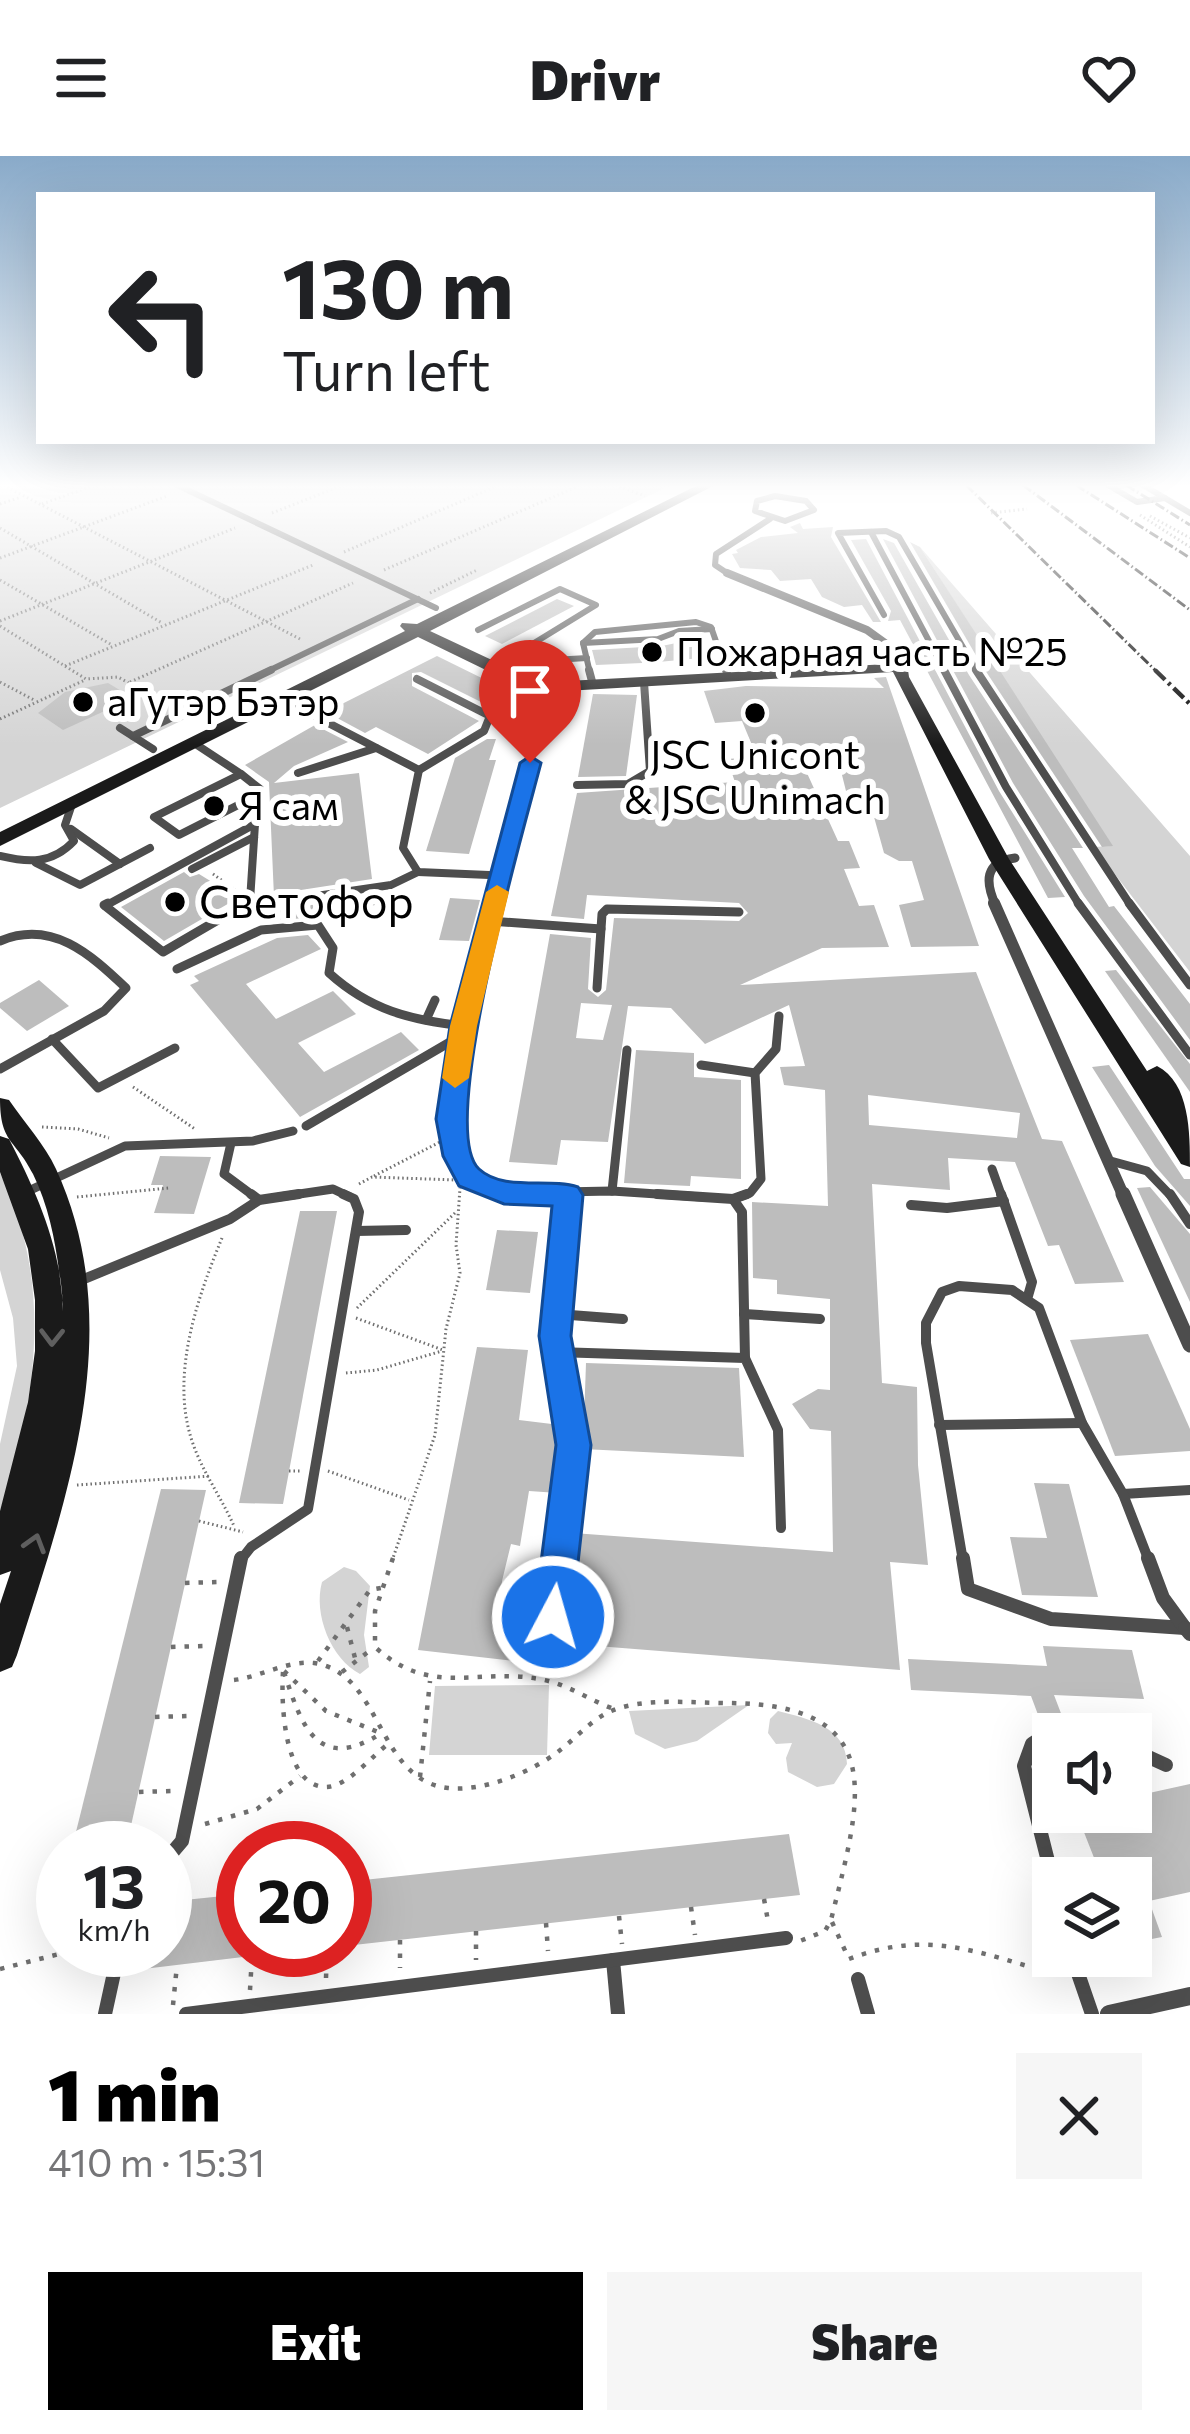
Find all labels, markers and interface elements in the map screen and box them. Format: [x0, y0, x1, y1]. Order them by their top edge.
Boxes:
icon: menu [48, 45, 114, 111]
text: Drivr [530, 45, 660, 111]
icon: heart [1076, 45, 1142, 111]
text: 130 m [282, 234, 514, 336]
icon: left [84, 240, 240, 396]
text: Turn left [282, 336, 490, 402]
place label: Пожарная часть №25 [676, 626, 1068, 674]
marker: Пожарная часть №25 [639, 639, 665, 665]
pin [479, 640, 581, 763]
icon: arrive [497, 658, 563, 724]
place label: аГутэр Бэтэр [107, 676, 340, 724]
marker: аГутэр Бэтэр [70, 689, 96, 715]
marker: JSC Unicont & JSC Unimach [742, 700, 768, 726]
place label: JSC Unicont & JSC Unimach [624, 729, 886, 822]
place label: Я сам [238, 780, 339, 828]
marker: Я сам [201, 793, 227, 819]
place label: Светофор [199, 872, 414, 927]
marker: Светофор [162, 889, 188, 915]
one-way arrow [39, 1328, 65, 1347]
one-way arrow [21, 1533, 46, 1554]
position arrow [490, 1554, 616, 1680]
map controls [1032, 1713, 1152, 1977]
button: sound [1032, 1713, 1152, 1833]
speed limit sign: 20 [216, 1821, 372, 1977]
text: 13 [83, 1847, 145, 1920]
button: layers [1032, 1857, 1152, 1977]
text: km/h [78, 1910, 150, 1947]
text: 1 min [48, 2048, 221, 2136]
button: close [1016, 2053, 1142, 2179]
text: 410 m · 15:31 [48, 2137, 265, 2185]
button: Exit [48, 2272, 583, 2410]
button: Share [607, 2272, 1142, 2410]

